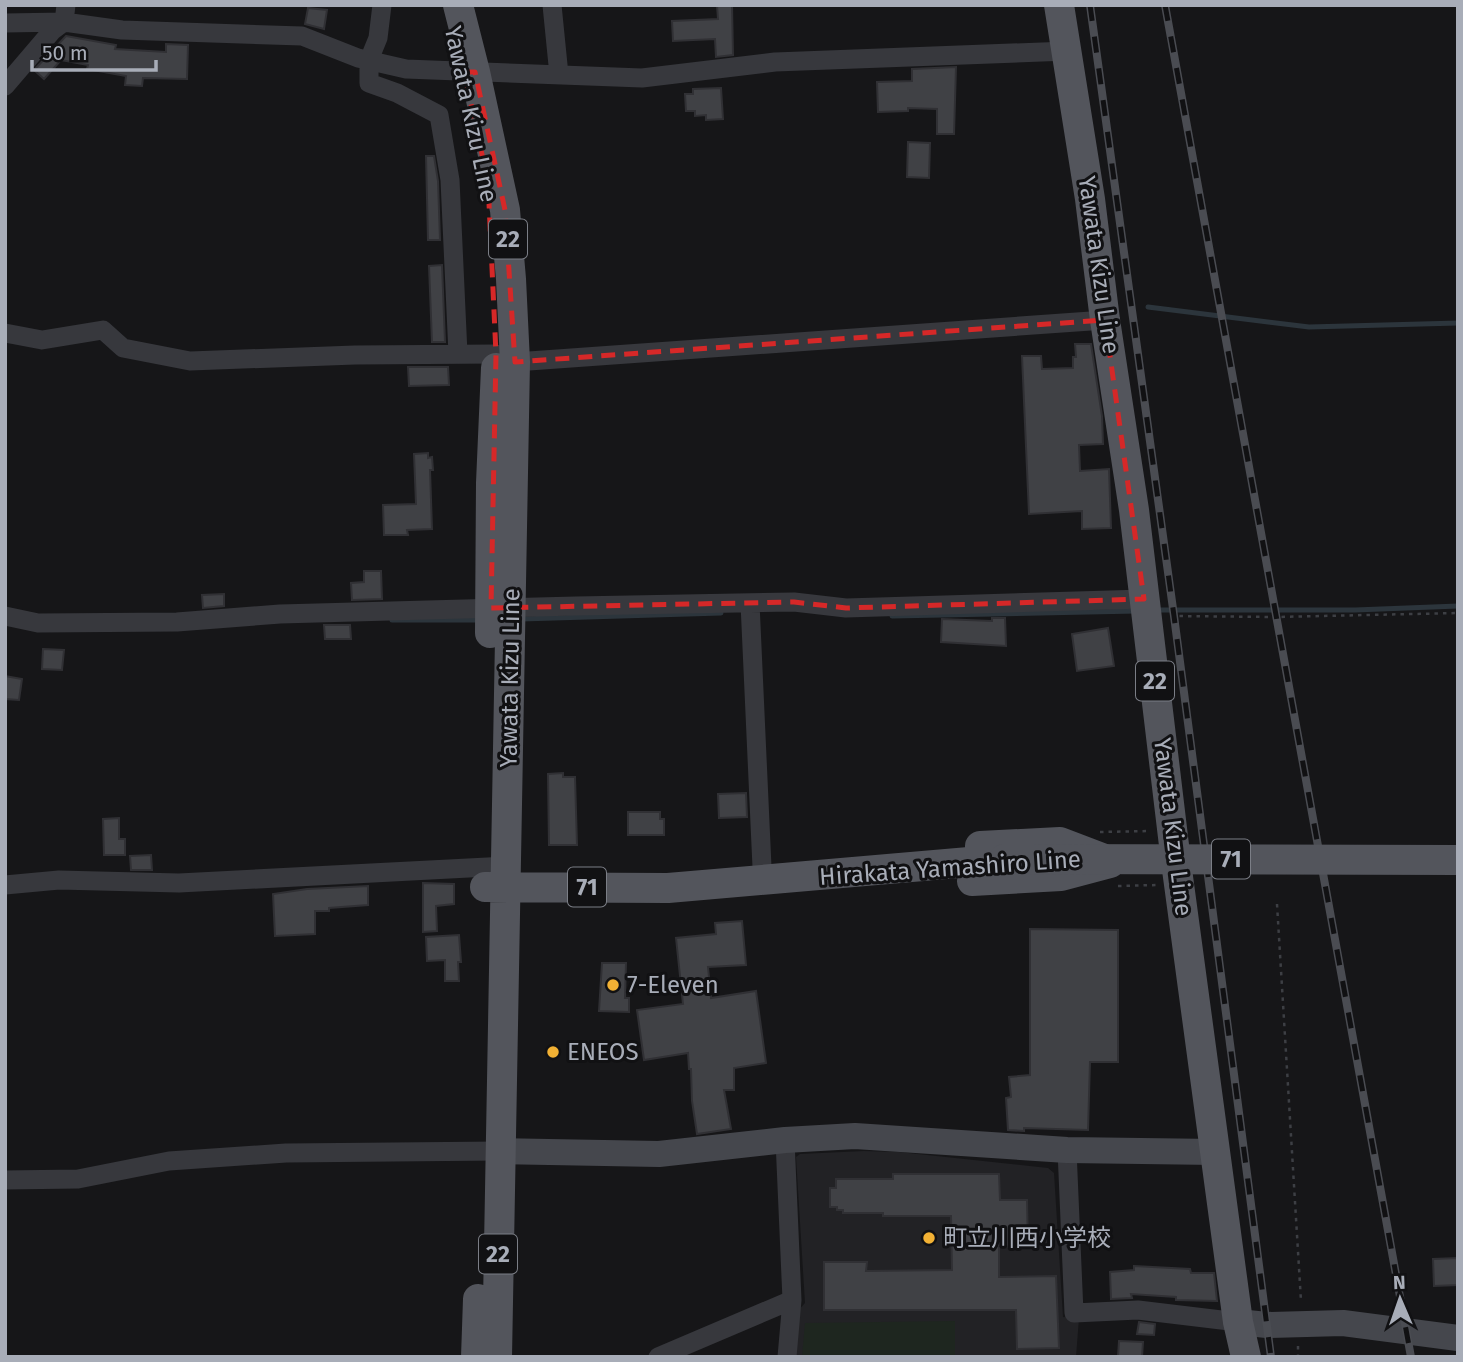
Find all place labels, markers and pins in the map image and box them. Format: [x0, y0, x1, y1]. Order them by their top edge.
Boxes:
place label: 7-Eleven [627, 971, 719, 999]
marker: 7-Eleven [605, 977, 621, 993]
place label: ENEOS [567, 1038, 638, 1066]
marker: ENEOS [545, 1044, 561, 1060]
place label: 町立川西小学校 [943, 1224, 1111, 1252]
marker: 町立川西小学校 [921, 1230, 937, 1246]

